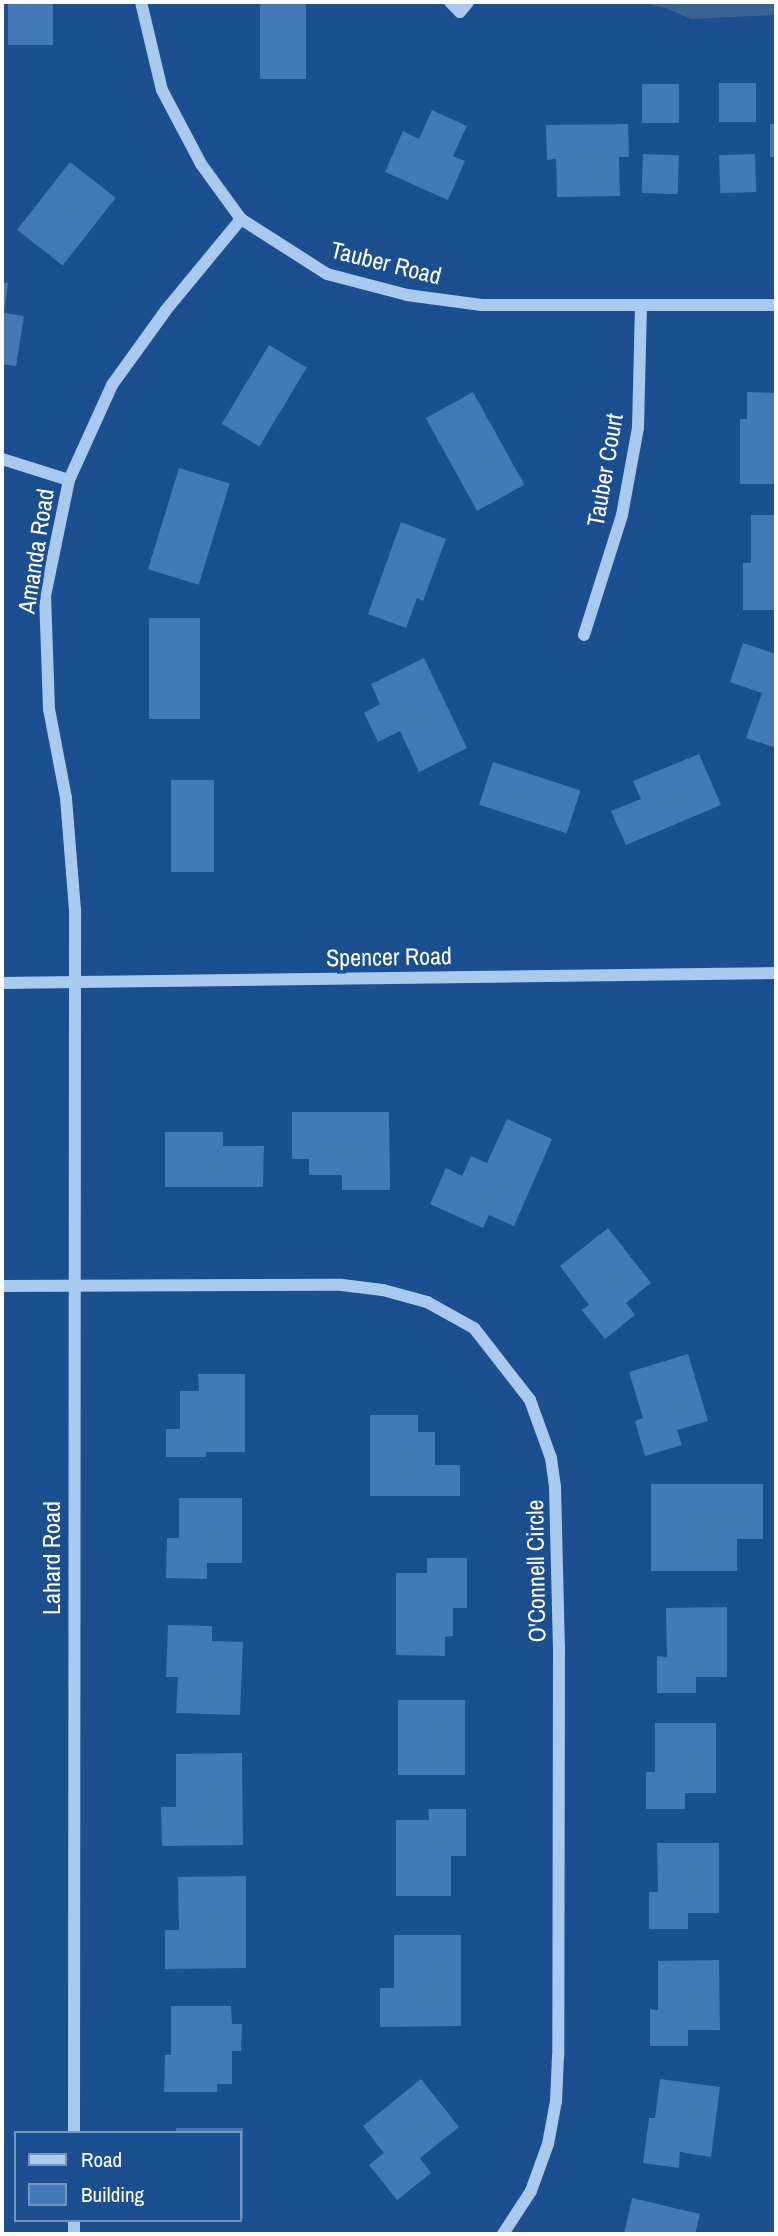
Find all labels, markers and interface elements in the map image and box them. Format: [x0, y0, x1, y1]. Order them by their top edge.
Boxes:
street label: Tauber Road [328, 235, 444, 291]
street label: Tauber Court [581, 411, 629, 529]
street label: Amanda Road [12, 487, 60, 615]
street label: Spencer Road [326, 942, 452, 972]
street label: O'Connell Circle [520, 1499, 552, 1643]
street label: Lahard Road [38, 1501, 66, 1615]
legend [14, 2131, 242, 2222]
text: Road [81, 2145, 122, 2174]
text: Building [81, 2180, 144, 2209]

